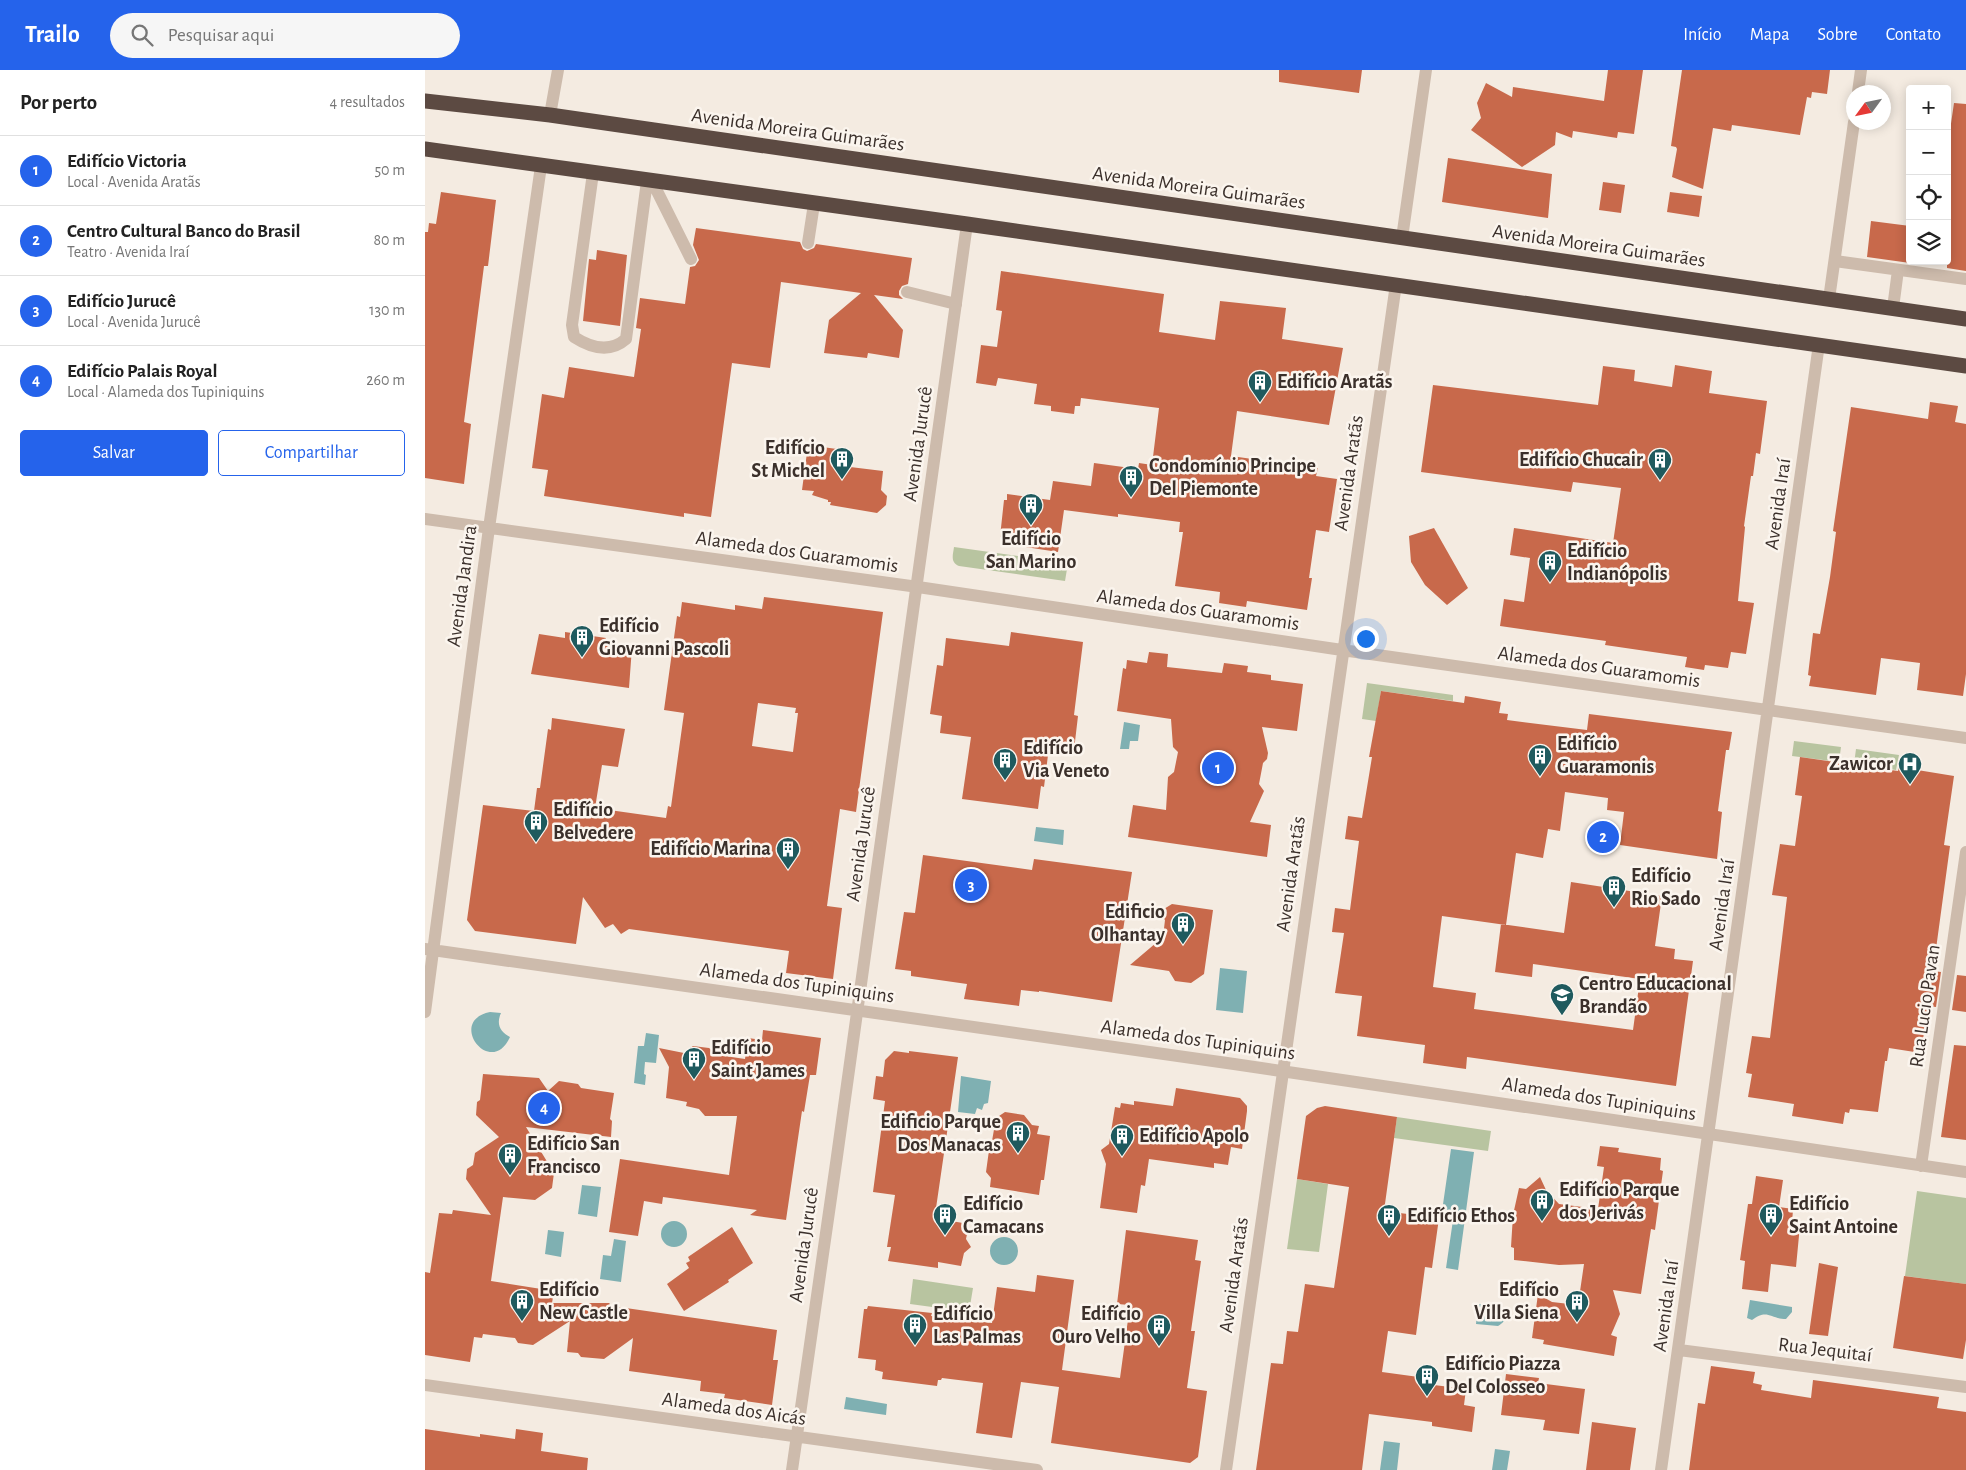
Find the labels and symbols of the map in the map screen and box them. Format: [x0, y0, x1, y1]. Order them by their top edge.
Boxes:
north arrow [1846, 85, 1891, 130]
street label: Avenida Moreira Guimarães [690, 105, 906, 155]
street label: Avenida Moreira Guimarães [1091, 163, 1307, 213]
street label: Avenida Moreira Guimarães [1491, 221, 1707, 271]
building icon: Edifício Aratãs [1247, 369, 1273, 403]
place label: Edifício Aratãs [1277, 372, 1393, 392]
street label: Avenida Jurucê [900, 385, 936, 503]
street label: Avenida Aratãs [1331, 414, 1367, 532]
place label: Edifício St Michel [751, 438, 825, 481]
building icon: Edifício St Michel [829, 446, 855, 480]
building icon: Edifício Chucair [1647, 447, 1673, 481]
place label: Edifício Chucair [1519, 450, 1643, 470]
place label: Condomínio Principe Del Piemonte [1149, 456, 1316, 499]
street label: Avenida Iraí [1762, 457, 1794, 551]
building icon: Condomínio Principe Del Piemonte [1118, 464, 1144, 498]
building icon: Edifício San Marino [1018, 492, 1044, 526]
street label: Avenida Jandira [444, 524, 480, 648]
street label: Alameda dos Guaramomis [694, 528, 900, 576]
place label: Edifício San Marino [986, 529, 1076, 572]
place label: Edifício Indianópolis [1567, 541, 1668, 584]
building icon: Edifício Indianópolis [1537, 549, 1563, 583]
street label: Alameda dos Guaramomis [1095, 586, 1301, 634]
place label: Edifício Giovanni Pascoli [599, 616, 729, 659]
building icon: Edifício Giovanni Pascoli [569, 624, 595, 658]
your location [1353, 626, 1379, 652]
street label: Alameda dos Guaramomis [1496, 643, 1702, 691]
place label: Edifício Guaramonis [1557, 734, 1655, 777]
place label: Edifício Via Veneto [1023, 738, 1109, 781]
building icon: Edifício Guaramonis [1527, 743, 1553, 777]
building icon: Edifício Via Veneto [992, 747, 1018, 781]
pin: 1 [1202, 749, 1234, 787]
hospital icon: Zawicor [1897, 751, 1923, 785]
place label: Zawicor [1829, 754, 1893, 774]
street label: Avenida Jurucê [843, 785, 879, 903]
place label: Edifício Belvedere [553, 800, 634, 843]
building icon: Edifício Belvedere [523, 809, 549, 843]
street label: Avenida Aratãs [1273, 815, 1309, 933]
pin: 2 [1587, 818, 1619, 856]
building icon: Edifício Marina [775, 836, 801, 870]
place label: Edifício Marina [650, 839, 771, 859]
street label: Avenida Iraí [1706, 858, 1738, 952]
pin: 3 [955, 866, 987, 904]
place label: Edifício Rio Sado [1631, 866, 1701, 909]
building icon: Edifício Rio Sado [1601, 874, 1627, 908]
place label: Edificio Olhantay [1091, 902, 1165, 945]
building icon: Edificio Olhantay [1170, 911, 1196, 945]
street label: Rua Lucio Pavan [1906, 943, 1944, 1069]
street label: Alameda dos Tupiniquins [698, 959, 896, 1007]
place label: Centro Educacional Brandão [1579, 974, 1732, 1017]
school or university icon: Centro Educacional Brandão [1549, 982, 1575, 1016]
street label: Alameda dos Tupiniquins [1099, 1016, 1297, 1064]
place label: Edifício Saint James [711, 1038, 805, 1081]
building icon: Edifício Saint James [681, 1046, 707, 1080]
street label: Alameda dos Tupiniquins [1501, 1074, 1697, 1124]
pin: 4 [528, 1089, 560, 1127]
place label: Edificio Parque Dos Manacas [880, 1112, 1001, 1155]
building icon: Edificio Parque Dos Manacas [1005, 1120, 1031, 1154]
building icon: Edifício Apolo [1109, 1123, 1135, 1157]
place label: Edifício Apolo [1139, 1126, 1249, 1146]
place label: Edifício San Francisco [527, 1134, 620, 1177]
building icon: Edifício San Francisco [497, 1142, 523, 1176]
place label: Edifício Parque dos Jerivás [1559, 1180, 1680, 1223]
street label: Avenida Jurucê [786, 1186, 822, 1304]
building icon: Edifício Parque dos Jerivás [1529, 1188, 1555, 1222]
place label: Edifício Camacans [963, 1194, 1044, 1237]
place label: Edifício Saint Antoine [1789, 1194, 1898, 1237]
building icon: Edifício Camacans [932, 1202, 958, 1236]
building icon: Edifício Saint Antoine [1758, 1202, 1784, 1236]
building icon: Edifício Ethos [1376, 1203, 1402, 1237]
place label: Edifício Ethos [1407, 1206, 1515, 1226]
street label: Avenida Aratãs [1216, 1216, 1252, 1334]
street label: Avenida Iraí [1650, 1259, 1682, 1353]
place label: Edifício New Castle [539, 1280, 628, 1323]
place label: Edifício Villa Siena [1474, 1280, 1559, 1323]
building icon: Edifício New Castle [509, 1288, 535, 1322]
building icon: Edifício Villa Siena [1564, 1289, 1590, 1323]
place label: Edifício Las Palmas [933, 1304, 1021, 1347]
place label: Edifício Ouro Velho [1052, 1304, 1141, 1347]
building icon: Edifício Las Palmas [902, 1312, 928, 1346]
building icon: Edifício Ouro Velho [1146, 1313, 1172, 1347]
street label: Rua Jequitaí [1777, 1334, 1873, 1366]
place label: Edifício Piazza Del Colosseo [1445, 1354, 1561, 1397]
building icon: Edifício Piazza Del Colosseo [1414, 1363, 1440, 1397]
street label: Alameda dos Aicás [661, 1389, 807, 1429]

